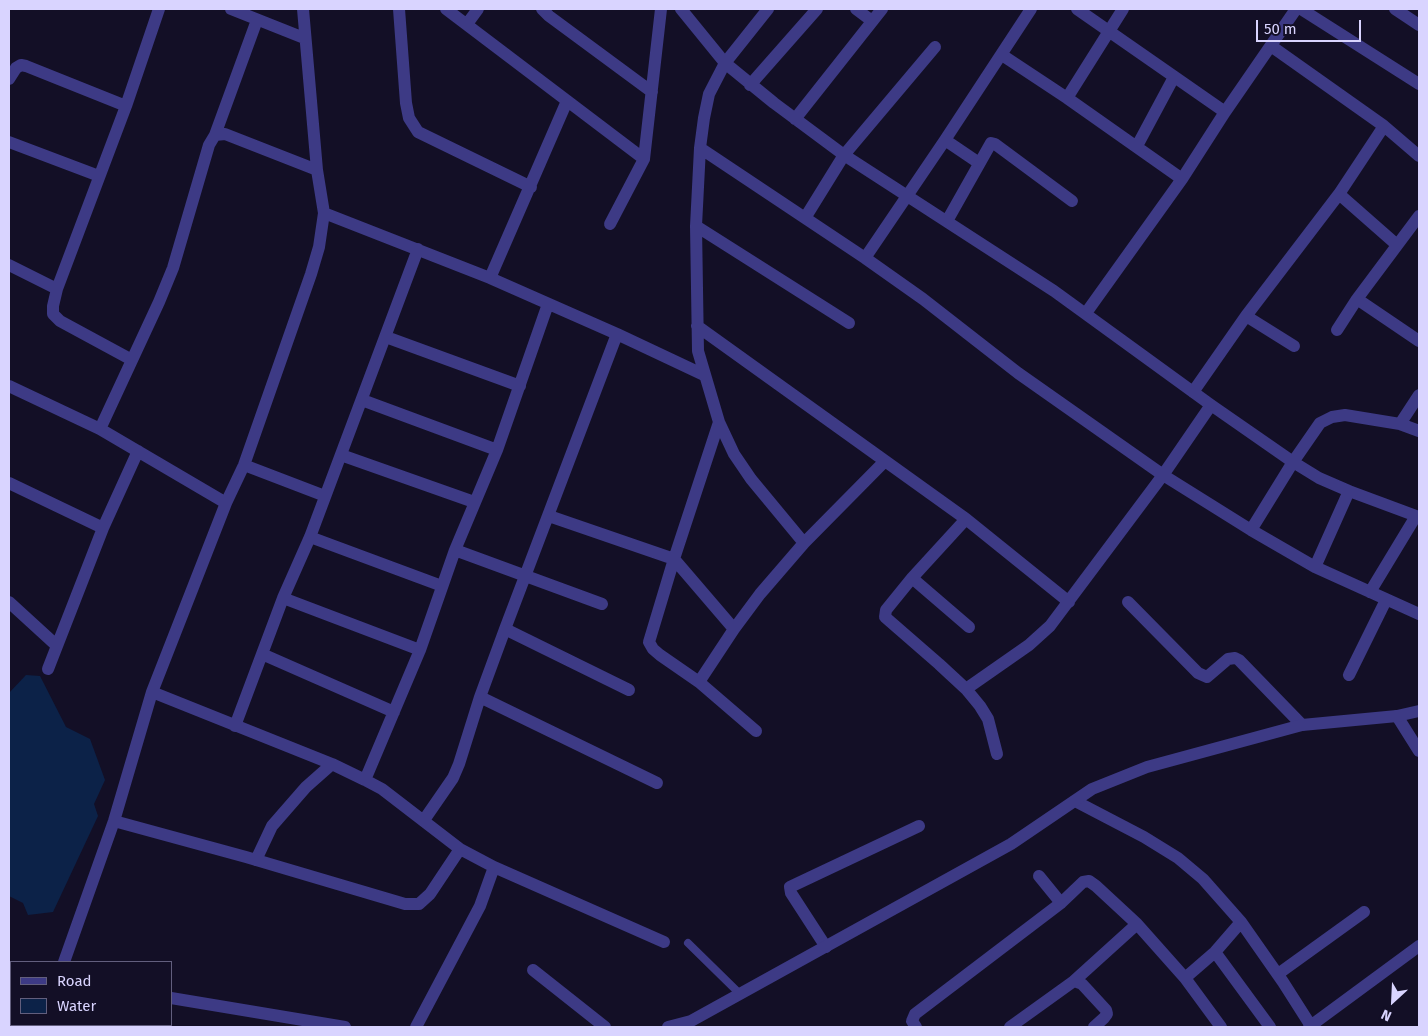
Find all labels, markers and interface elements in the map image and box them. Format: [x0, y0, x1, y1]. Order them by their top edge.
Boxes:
scale bar [1258, 10, 1363, 42]
text: 50 m [1264, 20, 1297, 38]
legend [10, 961, 172, 1026]
text: Road [57, 972, 92, 990]
north arrow [1368, 976, 1418, 1026]
text: Water [57, 997, 96, 1015]
text: N [1379, 1005, 1394, 1025]

